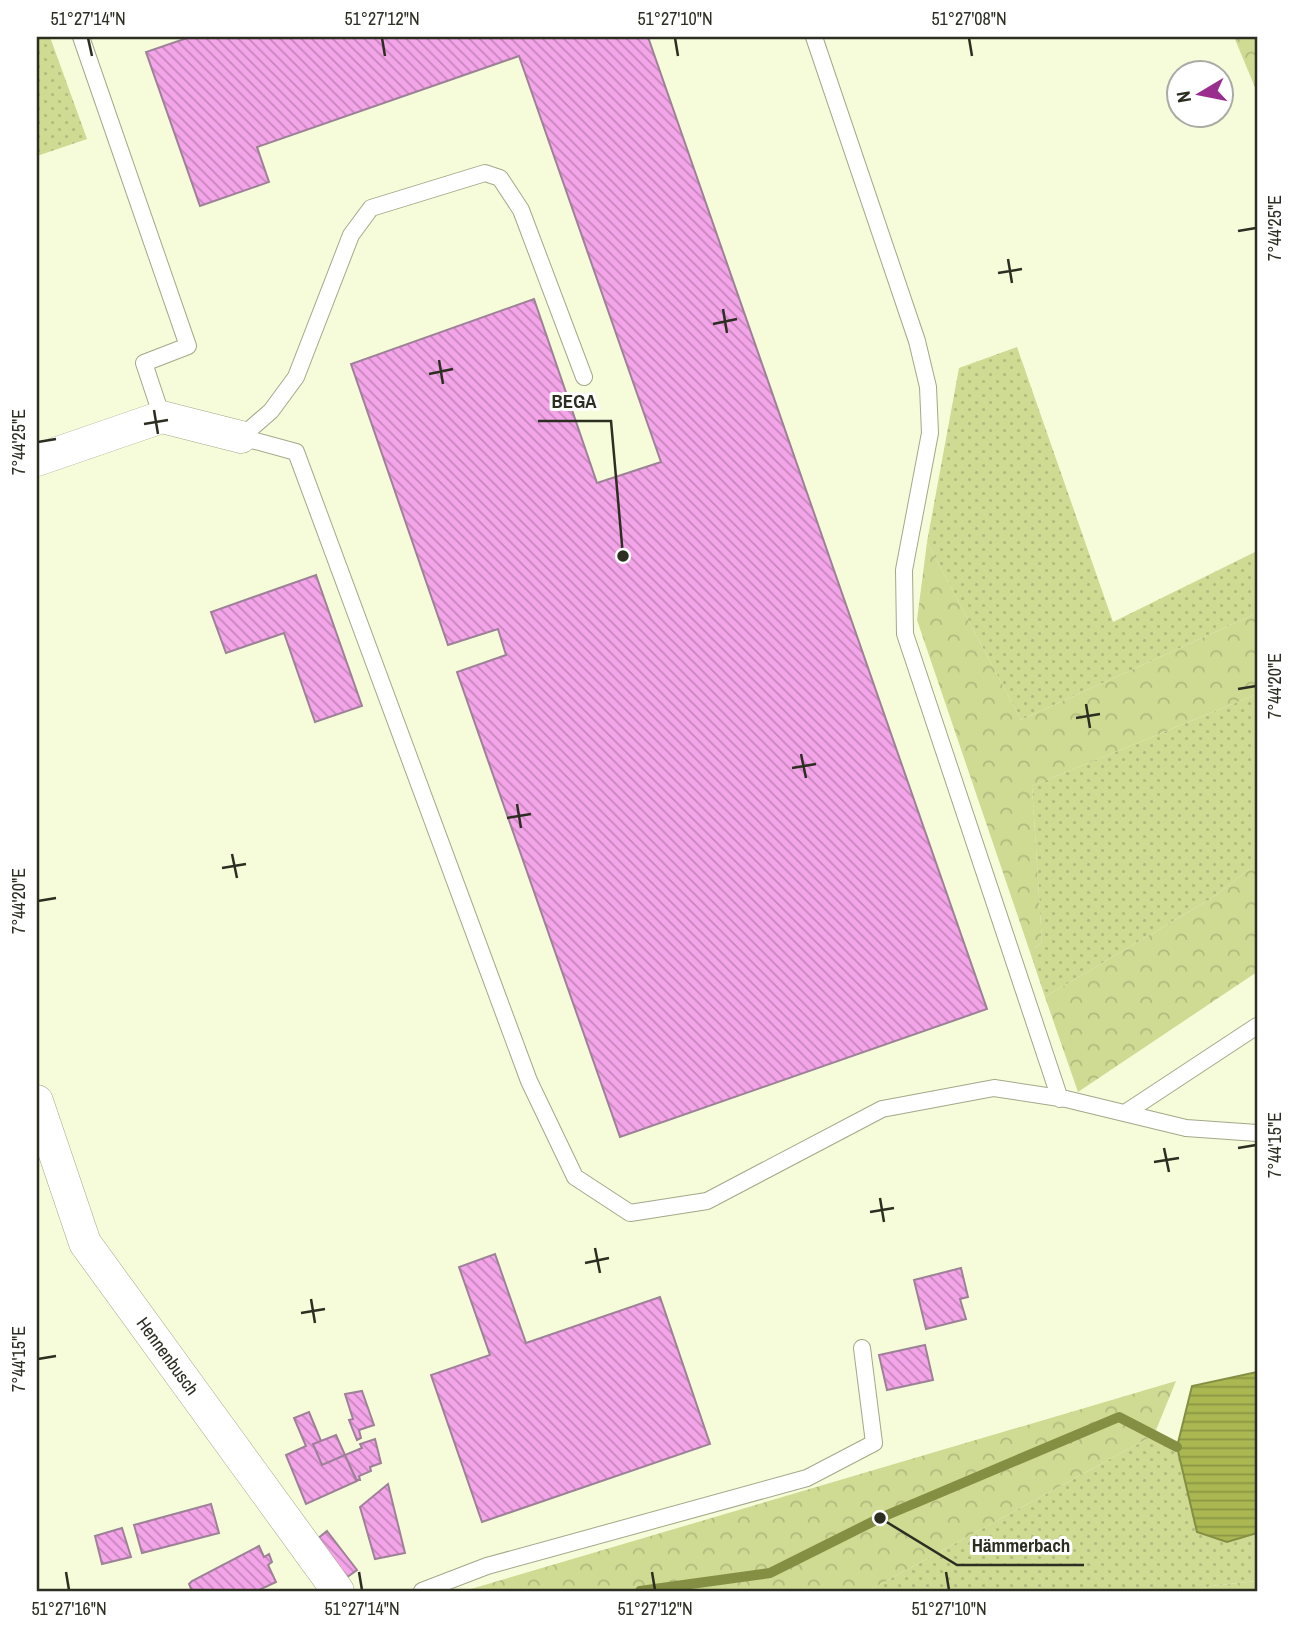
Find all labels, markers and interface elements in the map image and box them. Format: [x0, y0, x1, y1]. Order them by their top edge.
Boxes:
text: 51°27'14"N [50, 6, 126, 31]
text: 51°27'12"N [344, 6, 420, 31]
text: 51°27'10"N [637, 6, 713, 31]
text: 51°27'08"N [931, 6, 1007, 31]
north arrow [1164, 60, 1234, 130]
text: N [1169, 89, 1197, 105]
text: 7°44'25"E [1262, 195, 1287, 261]
callout: BEGA [538, 381, 611, 421]
text: BEGA [551, 388, 597, 414]
text: 7°44'25"E [6, 409, 31, 475]
text: 7°44'20"E [1262, 653, 1287, 719]
text: 7°44'20"E [6, 868, 31, 934]
text: 7°44'15"E [1262, 1112, 1287, 1178]
street label: Hennenbusch [131, 1312, 205, 1400]
text: 7°44'15"E [6, 1326, 31, 1392]
callout: Hämmerbach [957, 1525, 1084, 1565]
text: Hämmerbach [972, 1532, 1070, 1558]
text: 51°27'16"N [31, 1596, 107, 1621]
text: 51°27'14"N [324, 1596, 400, 1621]
text: 51°27'12"N [617, 1596, 693, 1621]
text: 51°27'10"N [911, 1596, 987, 1621]

